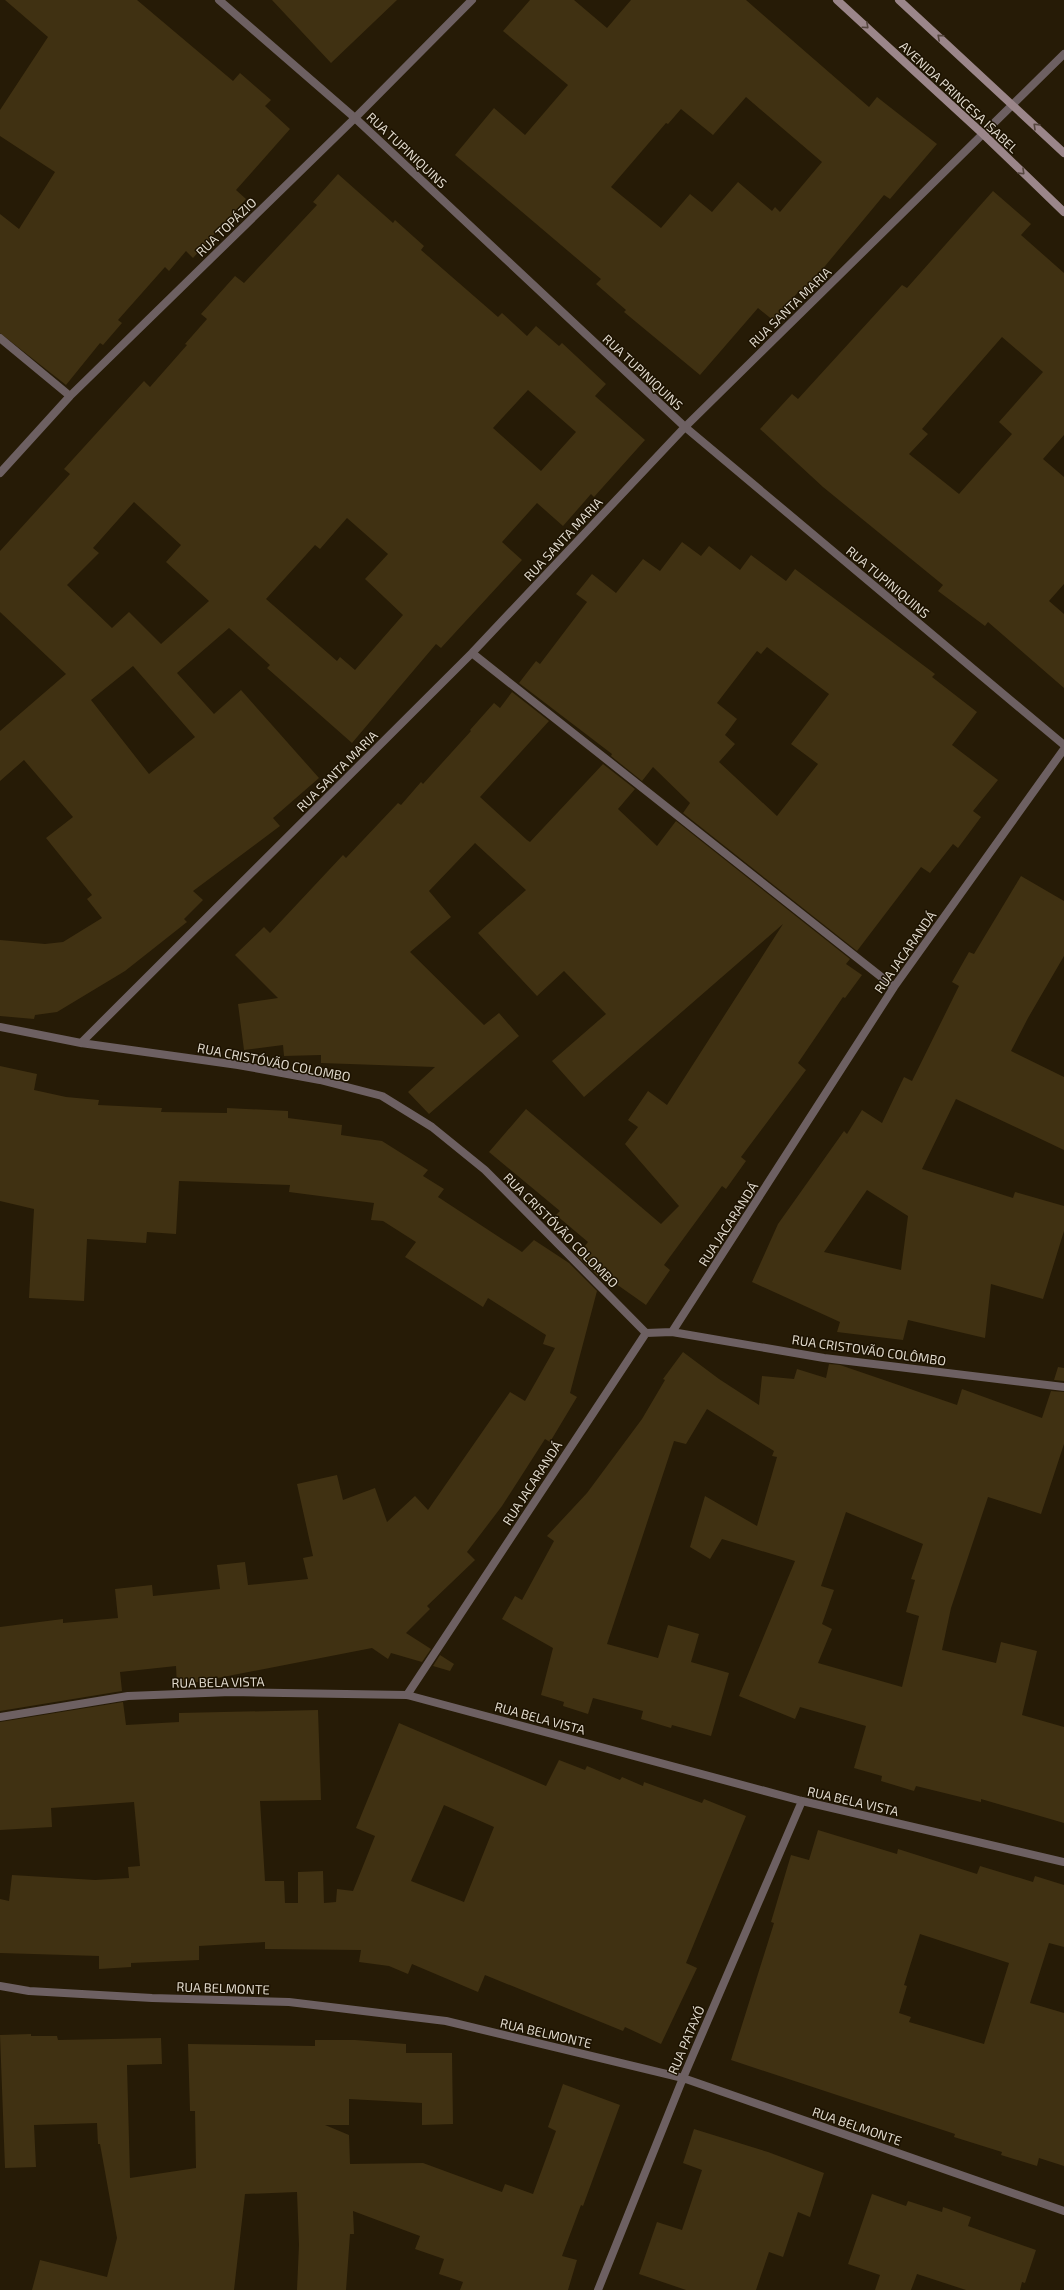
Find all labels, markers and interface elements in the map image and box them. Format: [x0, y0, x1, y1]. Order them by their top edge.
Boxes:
one-way arrow [861, 22, 869, 29]
one-way arrow [938, 35, 945, 42]
street label: AVENIDA PRINCESA ISABEL [896, 38, 1022, 156]
street label: RUA TUPINIQUINS [363, 109, 451, 191]
one-way arrow [1033, 123, 1041, 130]
one-way arrow [1017, 167, 1025, 175]
street label: RUA TOPÁZIO [192, 193, 260, 260]
street label: RUA SANTA MARIA [745, 264, 835, 350]
street label: RUA TUPINIQUINS [599, 331, 687, 413]
street label: RUA SANTA MARIA [520, 494, 606, 584]
street label: RUA TUPINIQUINS [843, 542, 933, 622]
street label: RUA SANTA MARIA [293, 727, 381, 815]
street label: RUA JACARANDÁ [870, 907, 939, 996]
street label: RUA CRISTÓVÃO COLOMBO [196, 1038, 352, 1085]
street label: RUA CRISTÓVÃO COLOMBO [500, 1169, 622, 1291]
street label: RUA JACARANDÁ [694, 1178, 761, 1269]
street label: RUA CRISTOVÃO COLÔMBO [791, 1331, 947, 1369]
street label: RUA JACARANDÁ [498, 1437, 565, 1528]
street label: RUA BELA VISTA [171, 1673, 265, 1691]
street label: RUA BELA VISTA [493, 1698, 587, 1738]
street label: RUA BELA VISTA [806, 1783, 900, 1819]
street label: RUA BELMONTE [176, 1978, 270, 1998]
street label: RUA PATAXÓ [663, 2003, 708, 2077]
street label: RUA BELMONTE [499, 2015, 593, 2051]
street label: RUA BELMONTE [810, 2103, 904, 2149]

